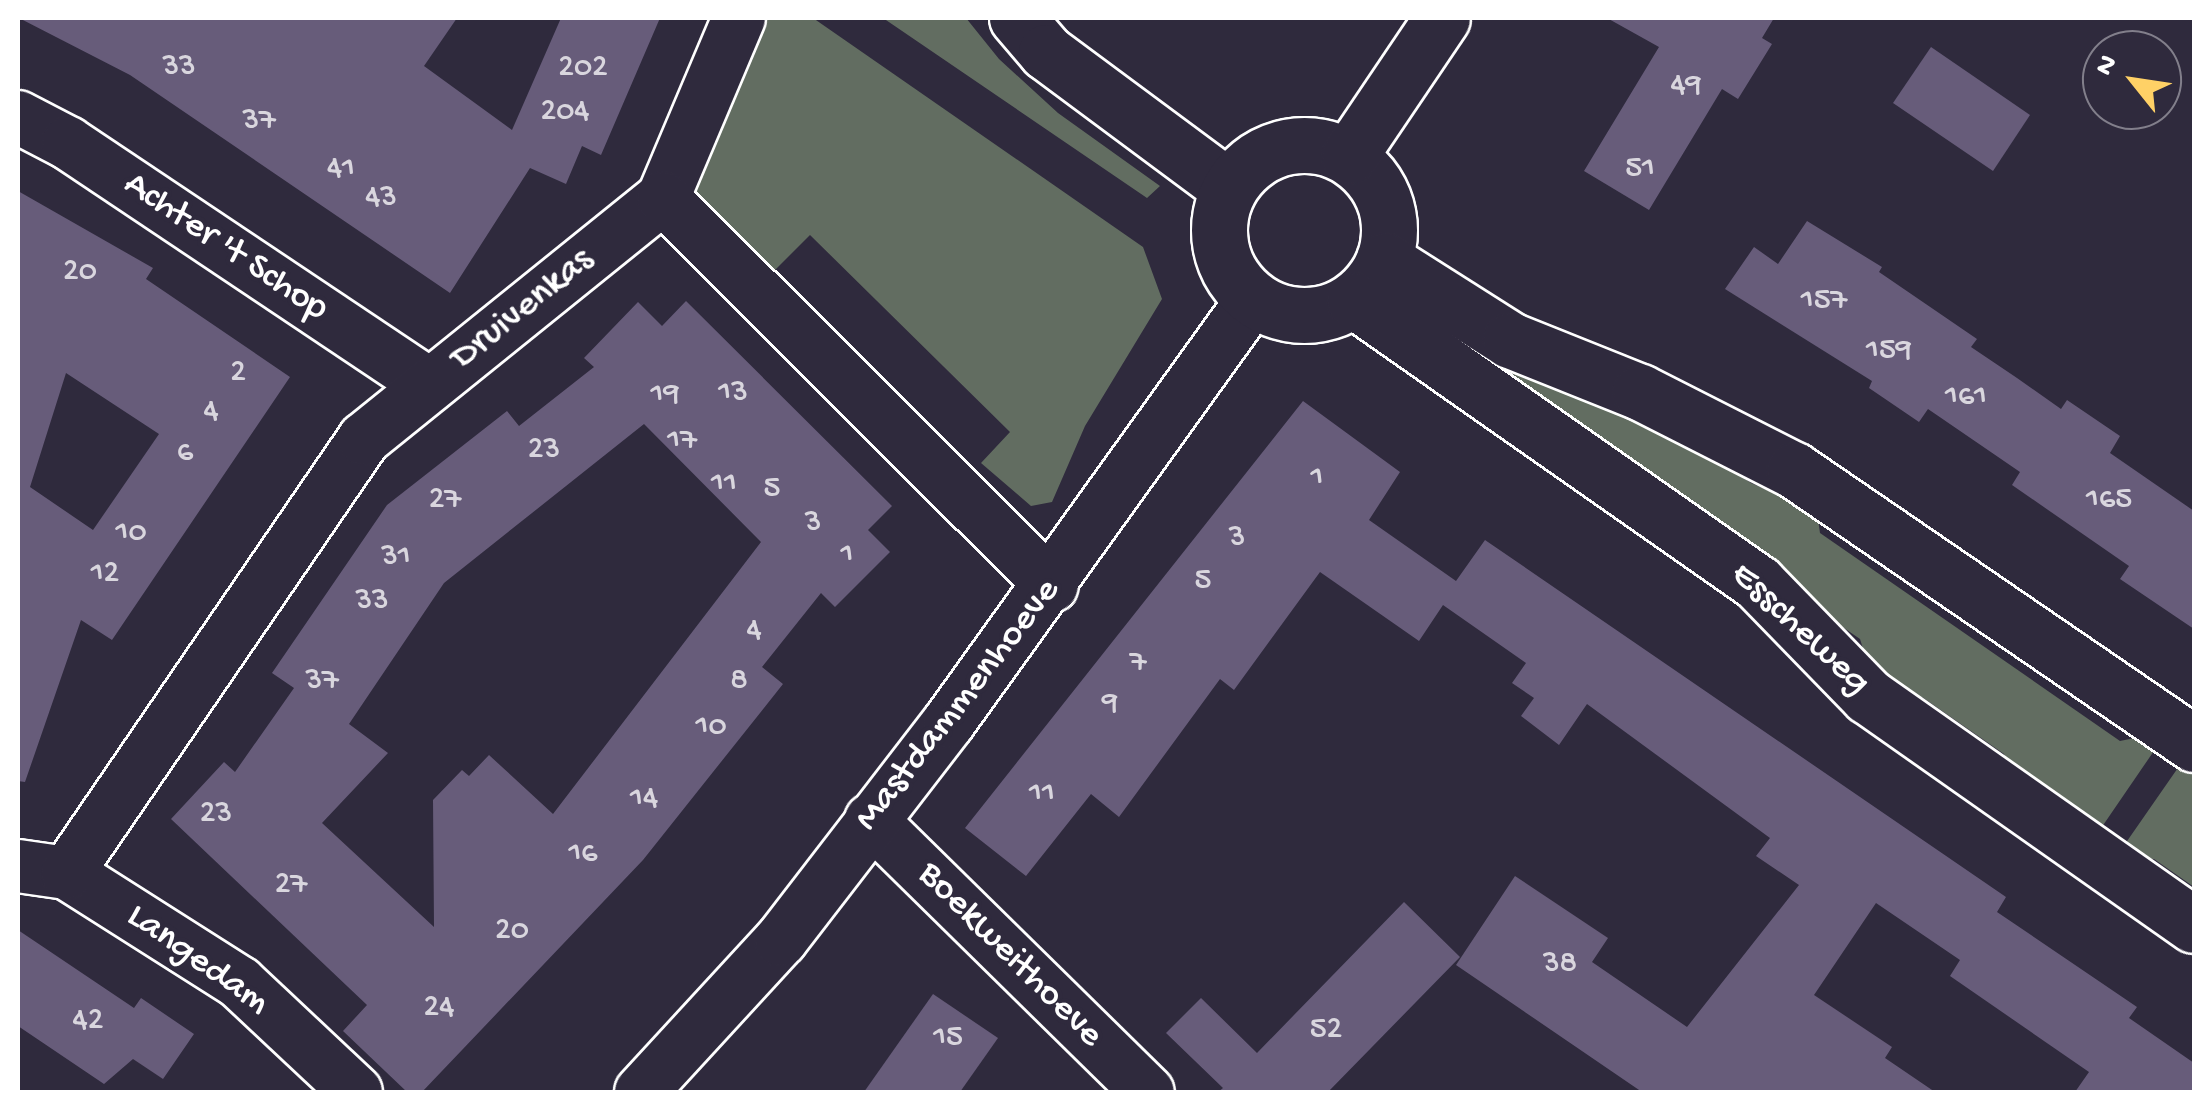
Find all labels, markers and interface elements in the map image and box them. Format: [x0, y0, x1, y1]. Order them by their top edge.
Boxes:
north arrow [2082, 30, 2182, 130]
house number: 33 [162, 48, 196, 86]
house number: 202 [558, 49, 608, 87]
text: N [2088, 50, 2126, 82]
house number: 49 [1670, 67, 1702, 105]
house number: 204 [540, 93, 590, 131]
house number: 37 [242, 102, 276, 140]
house number: 41 [327, 150, 355, 188]
house number: 51 [1625, 150, 1655, 188]
street label: Achter 't Schop [114, 163, 336, 333]
house number: 43 [365, 179, 397, 217]
street label: Druivenkas [442, 239, 604, 381]
house number: 20 [63, 253, 97, 291]
house number: 157 [1801, 282, 1847, 320]
house number: 159 [1866, 332, 1912, 370]
house number: 2 [230, 354, 246, 392]
house number: 13 [718, 374, 748, 412]
house number: 19 [651, 376, 679, 414]
house number: 161 [1945, 378, 1987, 416]
house number: 4 [203, 393, 219, 431]
house number: 17 [667, 422, 697, 460]
house number: 23 [528, 431, 560, 469]
house number: 6 [177, 434, 193, 472]
house number: 1 [1311, 459, 1323, 497]
house number: 11 [711, 465, 737, 503]
house number: 5 [764, 470, 780, 508]
house number: 27 [429, 481, 461, 519]
house number: 165 [2086, 481, 2132, 519]
house number: 3 [805, 504, 821, 542]
house number: 10 [115, 514, 147, 552]
house number: 3 [1229, 519, 1245, 557]
house number: 1 [841, 536, 853, 574]
house number: 31 [381, 538, 411, 576]
street label: Esscheweg [1719, 554, 1879, 706]
house number: 12 [91, 555, 119, 593]
house number: 5 [1195, 562, 1211, 600]
street label: Mastdammenhoeve [846, 571, 1072, 841]
house number: 33 [355, 582, 389, 620]
house number: 4 [746, 612, 762, 650]
house number: 7 [1130, 644, 1146, 682]
house number: 37 [305, 662, 339, 700]
house number: 8 [730, 662, 748, 700]
house number: 9 [1102, 685, 1118, 723]
house number: 10 [695, 708, 727, 746]
house number: 11 [1029, 775, 1055, 813]
house number: 14 [630, 780, 658, 818]
house number: 23 [200, 795, 232, 833]
house number: 16 [568, 835, 598, 873]
street label: Boekweithoeve [906, 853, 1112, 1059]
house number: 27 [275, 866, 307, 904]
street label: Langedam [116, 895, 278, 1027]
house number: 20 [495, 912, 529, 950]
house number: 38 [1543, 945, 1577, 983]
house number: 24 [424, 989, 454, 1027]
house number: 42 [73, 1002, 103, 1040]
house number: 52 [1310, 1011, 1342, 1049]
house number: 15 [933, 1019, 963, 1057]

